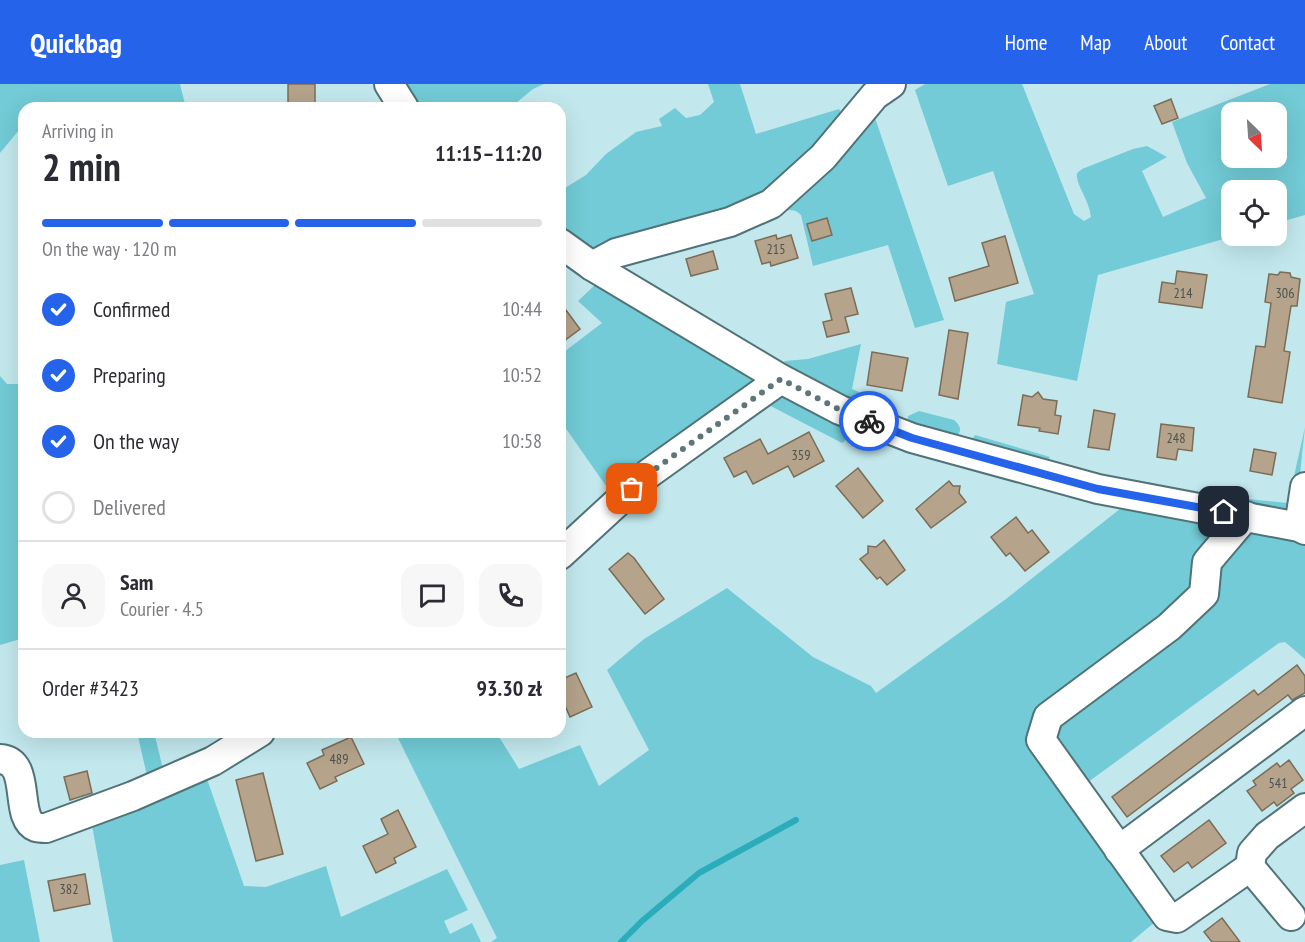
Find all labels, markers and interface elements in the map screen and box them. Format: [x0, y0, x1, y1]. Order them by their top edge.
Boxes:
text: Quickbag [30, 24, 122, 61]
text: Home [1005, 29, 1047, 56]
text: Map [1080, 29, 1111, 56]
text: About [1144, 29, 1187, 56]
text: Contact [1220, 29, 1275, 56]
north arrow [1221, 102, 1287, 168]
map controls [1221, 102, 1287, 246]
text: Arriving in [42, 118, 114, 144]
text: 11:15–11:20 [435, 139, 542, 167]
text: 2 min [42, 141, 121, 192]
button: locate [1221, 180, 1287, 246]
text: On the way · 120 m [42, 236, 177, 262]
house number: 215 [767, 240, 785, 258]
house number: 214 [1174, 284, 1193, 302]
house number: 306 [1276, 284, 1294, 302]
icon: check [42, 293, 75, 326]
text: Confirmed [93, 295, 170, 323]
text: 10:44 [502, 296, 542, 322]
icon: check [42, 359, 75, 392]
text: Preparing [93, 361, 166, 389]
text: 10:52 [502, 362, 542, 388]
courier [839, 391, 899, 451]
icon: bike [853, 405, 886, 438]
icon: check [42, 425, 75, 458]
text: On the way [93, 427, 179, 455]
text: 10:58 [502, 428, 542, 454]
house number: 248 [1167, 429, 1185, 447]
house number: 359 [792, 446, 810, 464]
pin [606, 463, 657, 514]
icon: bag [615, 472, 648, 505]
pin [1198, 486, 1249, 537]
text: Delivered [93, 493, 166, 521]
icon: home [1207, 495, 1240, 528]
button: person [42, 564, 105, 627]
button: chat [401, 564, 464, 627]
button: phone [479, 564, 542, 627]
text: Sam [120, 568, 153, 596]
text: Courier · 4.5 [120, 596, 204, 622]
text: Order #3423 [42, 674, 139, 702]
text: 93.30 zł [477, 674, 542, 702]
house number: 489 [330, 750, 348, 768]
house number: 541 [1269, 774, 1287, 792]
house number: 382 [60, 880, 78, 898]

